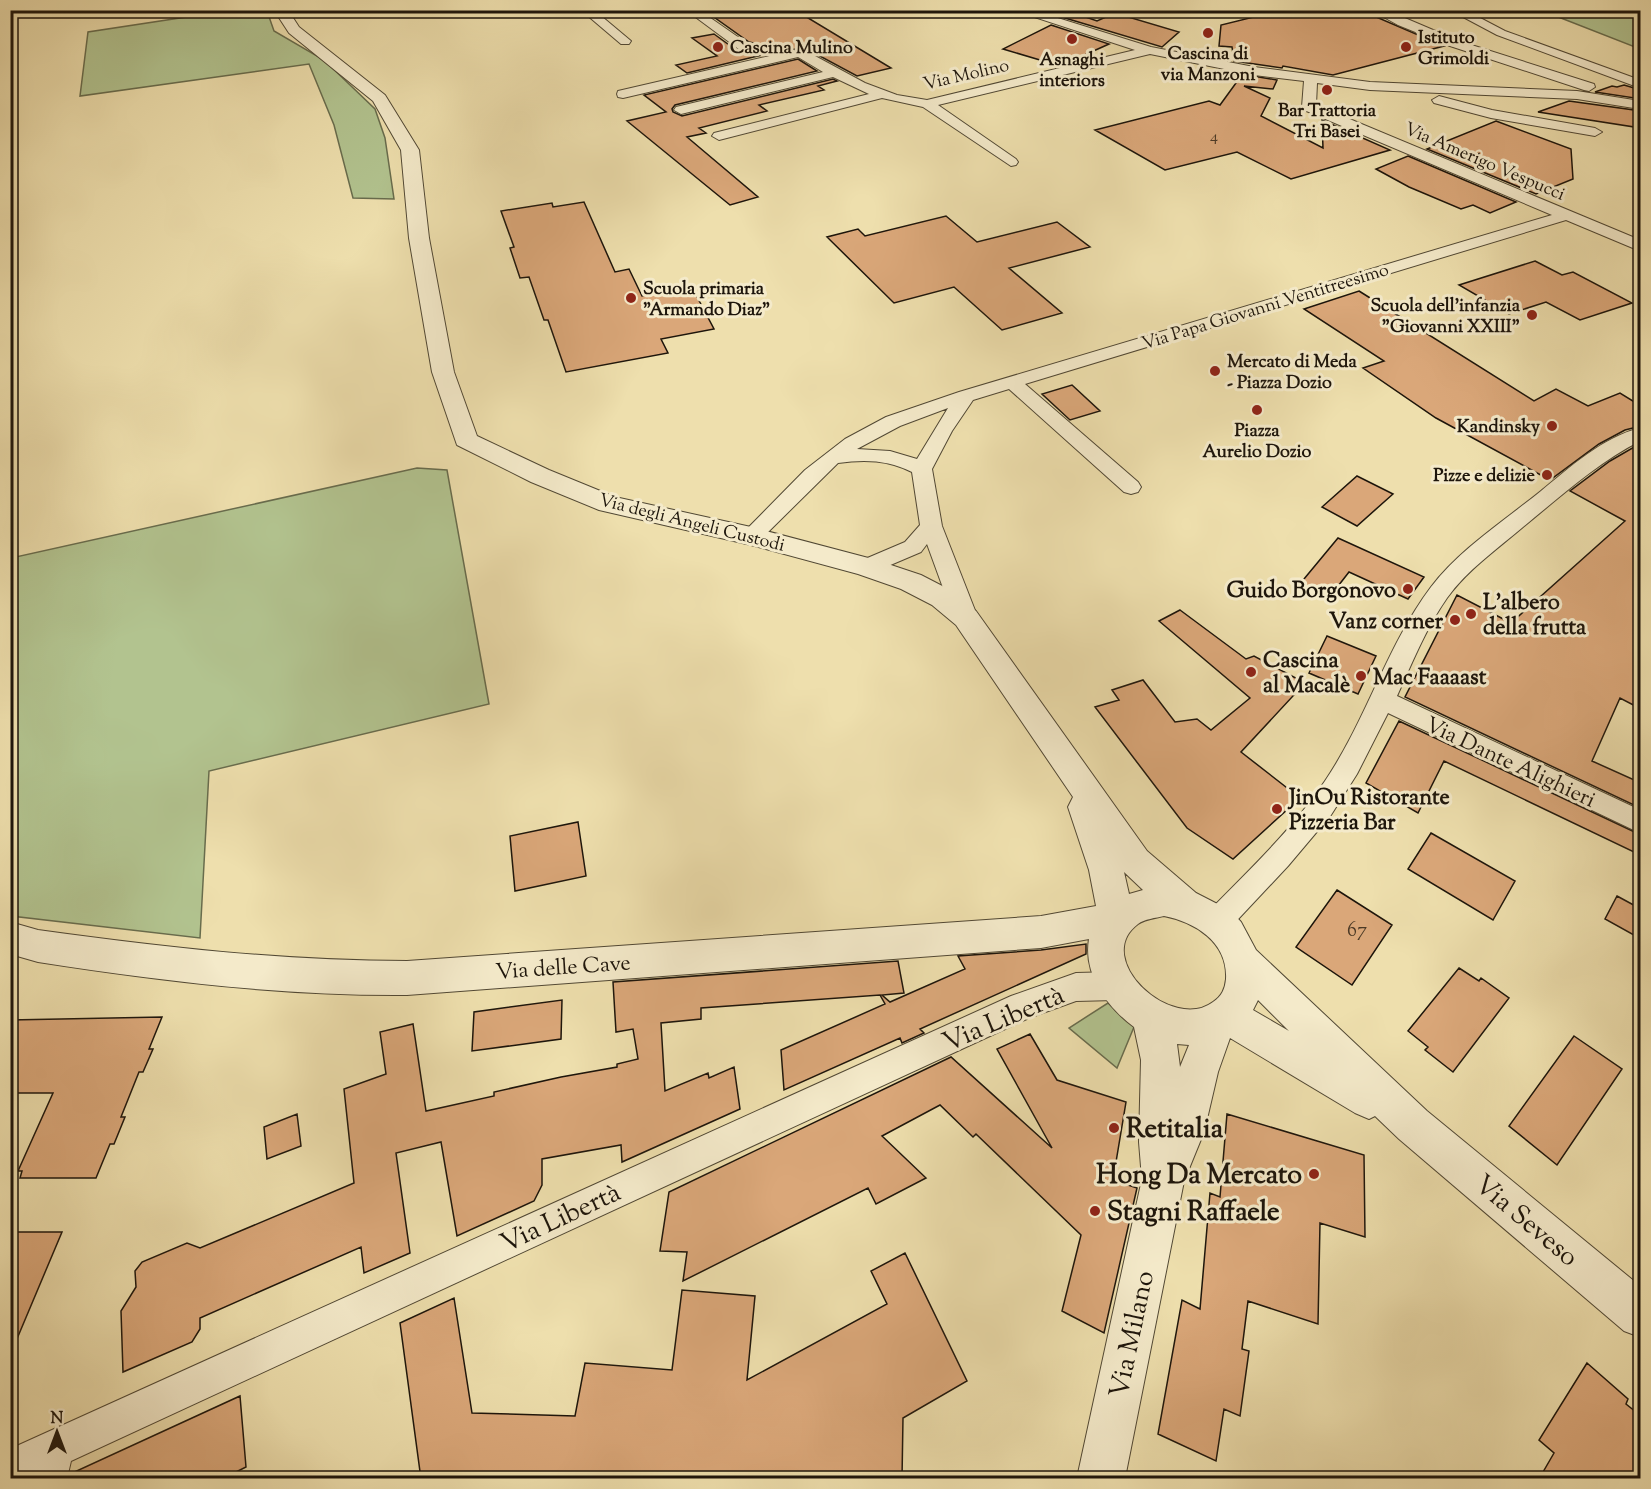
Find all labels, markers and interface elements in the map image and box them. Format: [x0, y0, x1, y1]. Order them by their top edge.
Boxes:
marker: Cascina di via Manzoni [1201, 26, 1215, 40]
place label: Istituto Grimoldi [1418, 26, 1490, 73]
marker: Asnaghi interiors [1065, 32, 1079, 46]
place label: Cascina Mulino [730, 36, 853, 62]
marker: Cascina Mulino [711, 40, 725, 54]
marker: Istituto Grimoldi [1399, 40, 1413, 54]
place label: Cascina di via Manzoni [1161, 42, 1256, 89]
place label: Asnaghi interiors [1039, 48, 1105, 95]
street label: Via Molino [921, 53, 1012, 98]
marker: Bar Trattoria Tri Basei [1320, 83, 1334, 97]
place label: Bar Trattoria Tri Basei [1278, 99, 1377, 146]
street label: Via Amerigo Vespucci [1400, 117, 1569, 209]
house number: 4 [1210, 126, 1218, 149]
street label: Via Papa Giovanni Ventitreesimo [1139, 258, 1392, 358]
place label: Scuola primaria "Armando Diaz" [643, 277, 770, 324]
marker: Scuola primaria "Armando Diaz" [624, 291, 638, 305]
place label: Scuola dell'infanzia "Giovanni XXIII" [1370, 294, 1521, 341]
marker: Scuola dell'infanzia "Giovanni XXIII" [1525, 308, 1539, 322]
place label: Mercato di Meda - Piazza Dozio [1227, 350, 1357, 397]
marker: Mercato di Meda - Piazza Dozio [1208, 364, 1222, 378]
marker: Piazza Aurelio Dozio [1250, 403, 1264, 417]
place label: Kandinsky [1457, 415, 1540, 441]
place label: Piazza Aurelio Dozio [1203, 419, 1312, 466]
marker: Kandinsky [1545, 419, 1559, 433]
place label: Pizze e delizie [1433, 464, 1536, 490]
marker: Pizze e delizie [1540, 468, 1554, 482]
street label: Via degli Angeli Custodi [596, 488, 787, 560]
place label: Guido Borgonovo [1226, 576, 1396, 608]
marker: Guido Borgonovo [1401, 582, 1415, 596]
place label: L'albero della frutta [1483, 588, 1587, 645]
place label: Vanz corner [1329, 607, 1444, 639]
marker: L'albero della frutta [1464, 607, 1478, 621]
marker: Vanz corner [1448, 613, 1462, 627]
place label: Cascina al Macalè [1263, 646, 1350, 703]
place label: Mac Faaaast [1373, 663, 1487, 695]
marker: Cascina al Macalè [1244, 665, 1258, 679]
marker: Mac Faaaast [1354, 669, 1368, 683]
street label: Via Dante Alighieri [1419, 710, 1600, 817]
place label: JinOu Ristorante Pizzeria Bar [1287, 783, 1450, 840]
marker: JinOu Ristorante Pizzeria Bar [1270, 802, 1284, 816]
house number: 67 [1347, 917, 1367, 946]
street label: Via delle Cave [495, 948, 632, 990]
street label: Via Libertà [937, 977, 1071, 1063]
place label: Retitalia [1126, 1111, 1224, 1150]
marker: Retitalia [1107, 1121, 1121, 1135]
place label: Hong Da Mercato [1096, 1157, 1302, 1196]
marker: Hong Da Mercato [1307, 1167, 1321, 1181]
street label: Via Seveso [1465, 1167, 1586, 1277]
street label: Via Libertà [494, 1174, 628, 1264]
place label: Stagni Raffaele [1107, 1194, 1280, 1233]
marker: Stagni Raffaele [1088, 1204, 1102, 1218]
street label: Via Milano [1101, 1267, 1166, 1402]
north arrow [27, 1402, 87, 1462]
text: N [51, 1408, 64, 1431]

